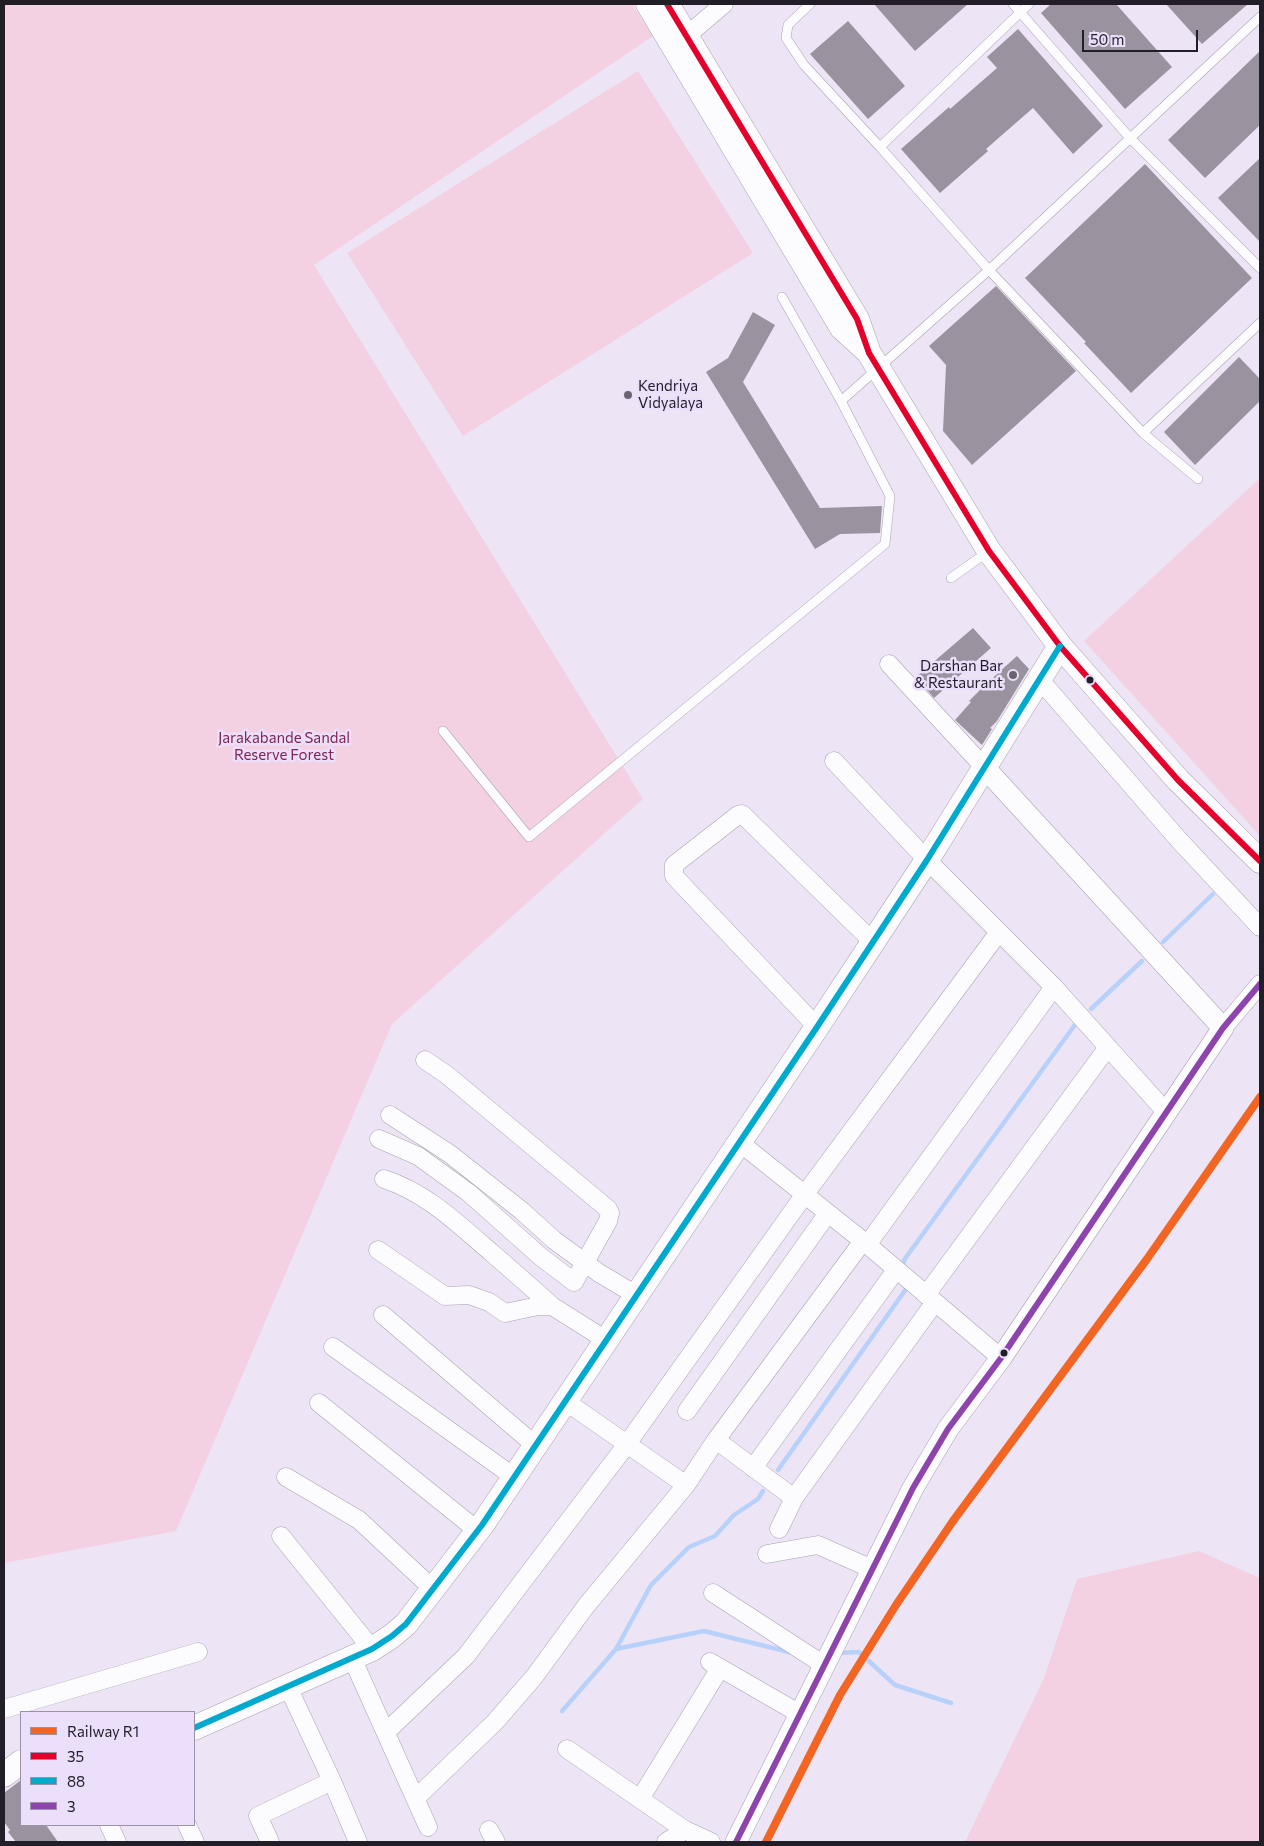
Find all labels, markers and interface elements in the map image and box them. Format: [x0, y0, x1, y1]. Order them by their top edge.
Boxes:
scale bar [1084, 20, 1200, 52]
text: 50 m [1090, 30, 1124, 48]
place label: Kendriya Vidyalaya [638, 377, 703, 412]
marker: Kendriya Vidyalaya [622, 389, 634, 401]
place label: Darshan Bar & Restaurant [914, 657, 1003, 692]
marker: Darshan Bar & Restaurant [1007, 669, 1019, 681]
unlabelled marker [1085, 675, 1095, 685]
park label: Jarakabande Sandal Reserve Forest [218, 729, 350, 764]
unlabelled marker [999, 1348, 1009, 1358]
legend [20, 1711, 195, 1826]
text: Railway R1 [67, 1722, 139, 1740]
text: 35 [67, 1747, 84, 1765]
text: 88 [67, 1772, 85, 1790]
text: 3 [67, 1797, 76, 1815]

